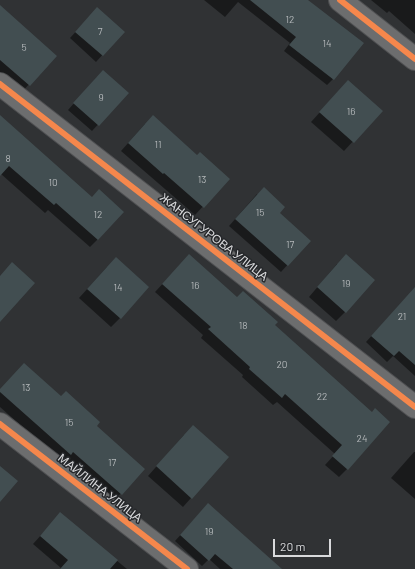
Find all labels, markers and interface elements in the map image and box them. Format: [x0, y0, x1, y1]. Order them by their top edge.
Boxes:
house number: 12 [286, 14, 294, 26]
house number: 7 [98, 26, 102, 38]
house number: 14 [322, 38, 332, 50]
house number: 5 [21, 42, 27, 54]
house number: 9 [98, 92, 104, 104]
house number: 16 [347, 106, 355, 118]
house number: 11 [154, 139, 162, 151]
house number: 8 [5, 153, 11, 165]
house number: 13 [198, 174, 206, 186]
house number: 10 [48, 177, 58, 189]
street label: ЖАНСУГУРОВА УЛИЦА [157, 190, 271, 284]
house number: 15 [256, 207, 264, 219]
house number: 12 [94, 209, 102, 221]
house number: 17 [286, 239, 294, 251]
house number: 19 [342, 278, 350, 290]
house number: 16 [191, 280, 199, 292]
house number: 14 [113, 282, 123, 294]
house number: 21 [398, 311, 406, 323]
house number: 18 [239, 320, 247, 332]
house number: 20 [276, 359, 288, 371]
house number: 13 [22, 382, 30, 394]
house number: 22 [317, 391, 327, 403]
house number: 15 [65, 417, 73, 429]
house number: 24 [357, 433, 367, 445]
street label: МАЙЛИНА УЛИЦА [55, 451, 145, 525]
house number: 17 [108, 457, 116, 469]
house number: 19 [205, 526, 213, 538]
scale bar [275, 531, 333, 557]
text: 20 m [280, 539, 306, 553]

